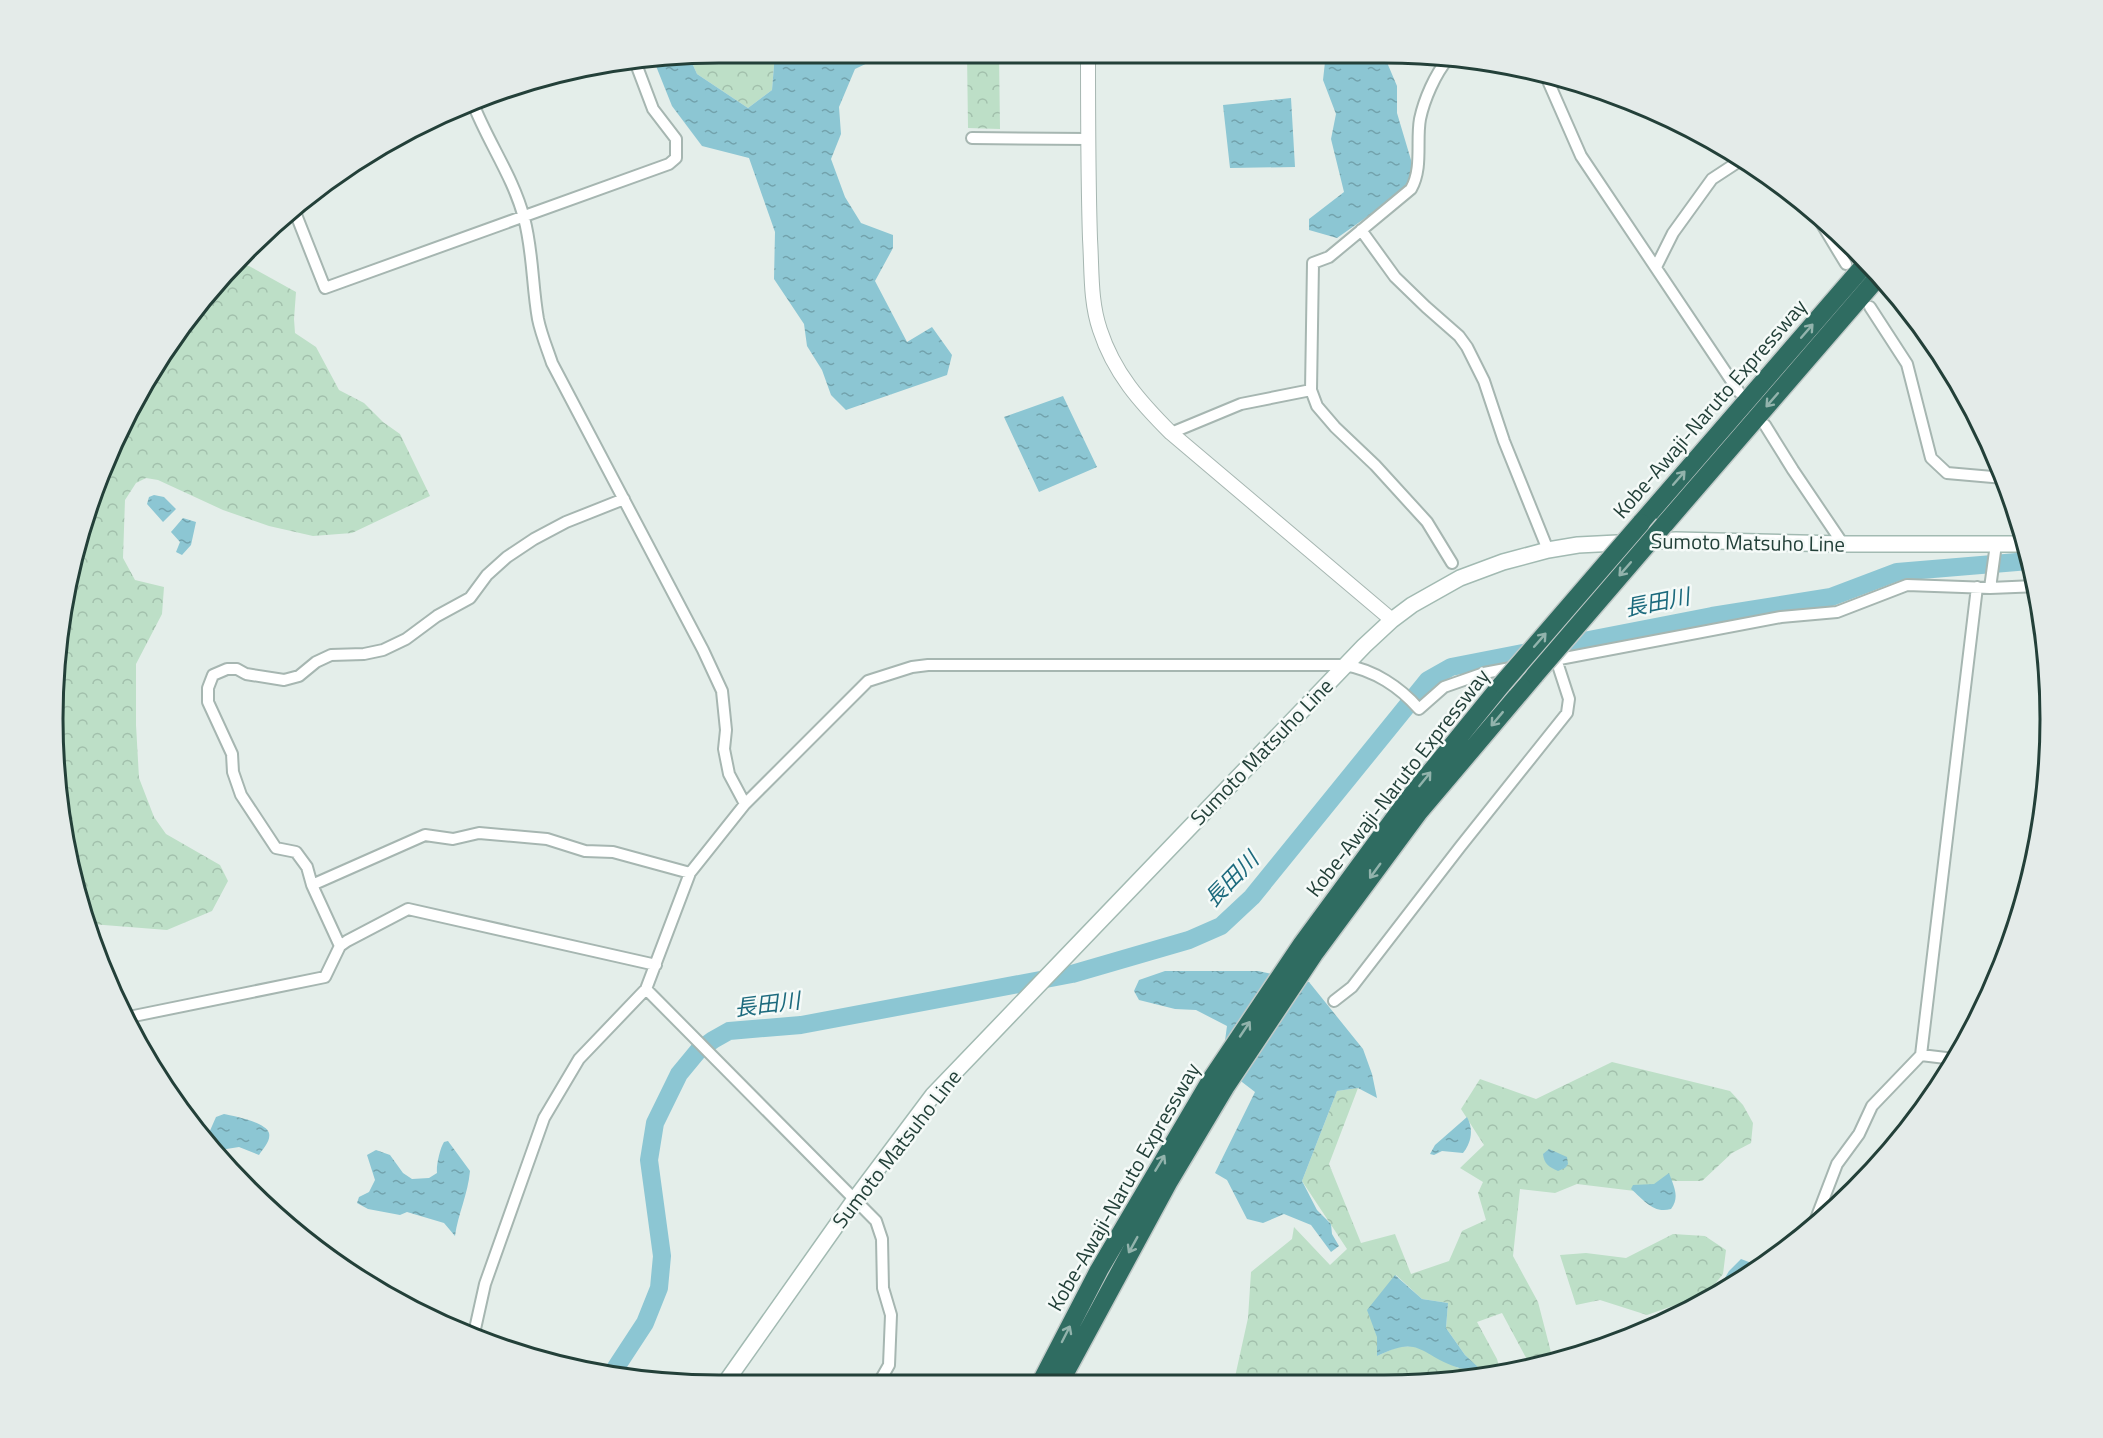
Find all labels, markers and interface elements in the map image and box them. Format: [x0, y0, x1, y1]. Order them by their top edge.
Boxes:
street label: Kobe-Awaji-Naruto Expressway [1605, 291, 1814, 525]
one-way arrow [1800, 324, 1814, 339]
one-way arrow [1765, 392, 1779, 407]
one-way arrow [1673, 470, 1686, 486]
street label: Sumoto Matsuho Line [1651, 524, 1845, 560]
one-way arrow [1619, 561, 1632, 577]
water label: 長田川 [1621, 579, 1695, 625]
one-way arrow [1534, 632, 1547, 648]
street label: Kobe-Awaji-Naruto Expressway [1298, 661, 1497, 903]
street label: Sumoto Matsuho Line [1182, 670, 1340, 832]
one-way arrow [1490, 711, 1504, 726]
one-way arrow [1418, 772, 1432, 787]
water label: 長田川 [1196, 842, 1268, 915]
one-way arrow [1369, 863, 1382, 879]
water label: 長田川 [732, 983, 804, 1025]
one-way arrow [1239, 1021, 1251, 1038]
street label: Kobe-Awaji-Naruto Expressway [1039, 1056, 1208, 1317]
street label: Sumoto Matsuho Line [824, 1062, 969, 1235]
one-way arrow [1155, 1155, 1167, 1172]
one-way arrow [1127, 1236, 1138, 1254]
one-way arrow [1061, 1325, 1072, 1343]

